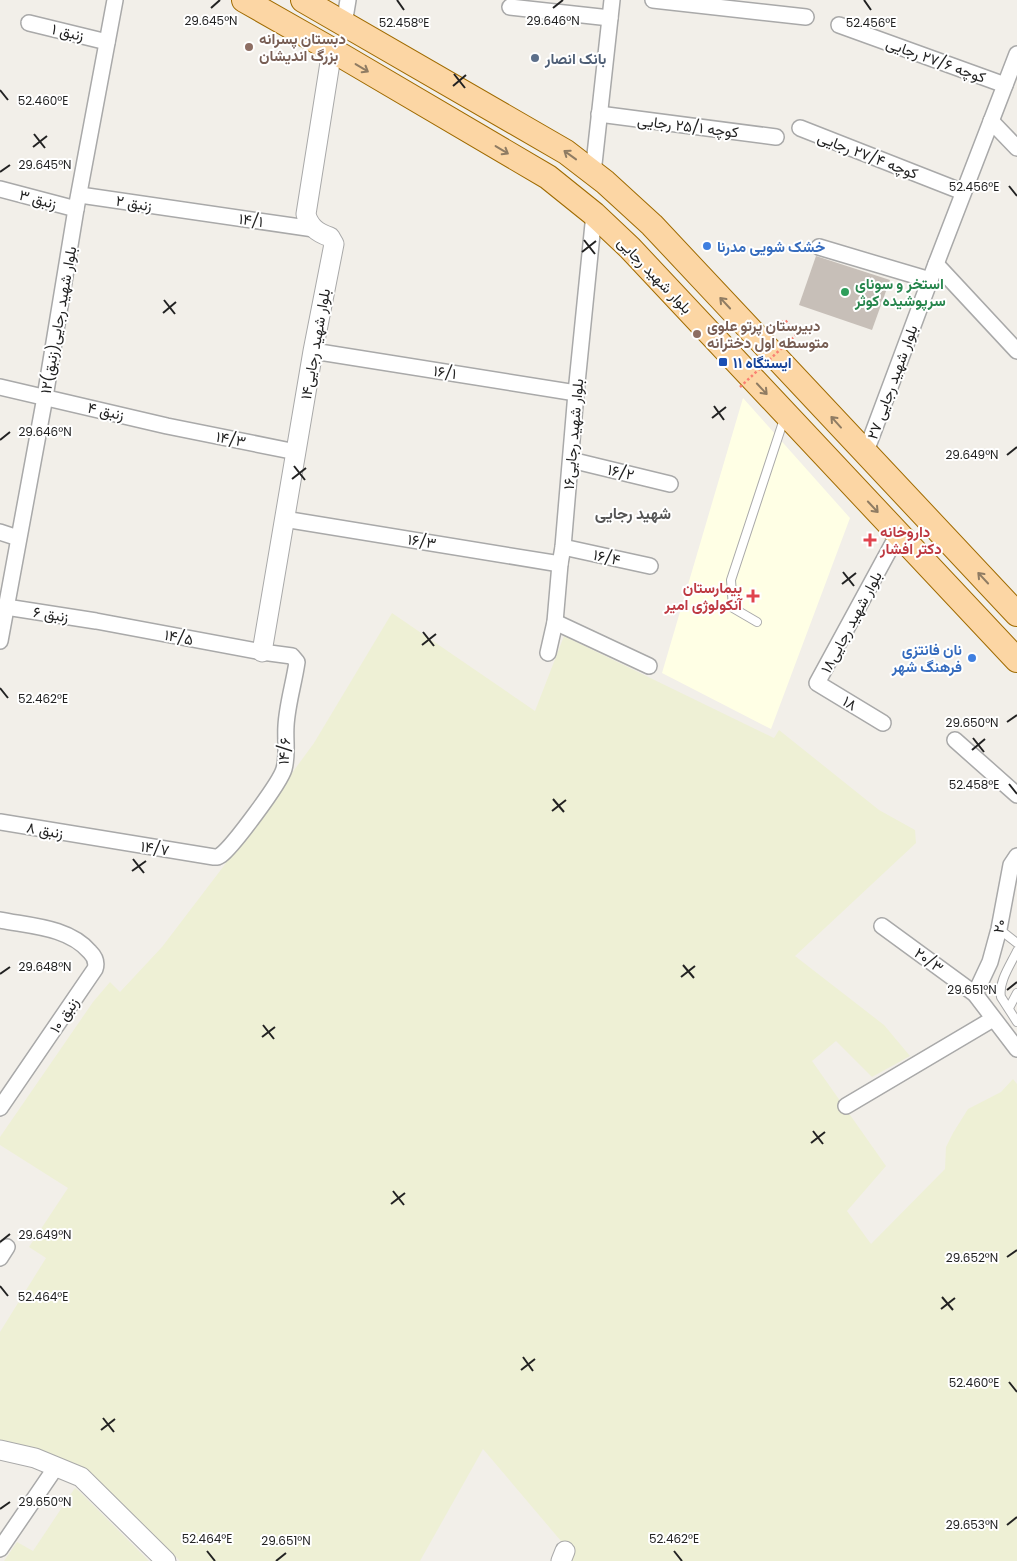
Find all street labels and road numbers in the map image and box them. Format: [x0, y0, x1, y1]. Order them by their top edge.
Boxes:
street label: زنبق ۱ [50, 18, 86, 46]
street label: کوچه ۲۷/۶ رجایی [883, 32, 989, 88]
street label: کوچه ۲۵/۱ رجایی [636, 109, 740, 143]
street label: کوچه ۲۷/۴ رجایی [815, 126, 922, 184]
street label: زنبق ۳ [17, 184, 59, 214]
street label: زنبق ۲ [115, 190, 153, 216]
street label: ۱۴/۱ [237, 208, 265, 232]
street label: بلوار شهید رجایی [613, 232, 697, 318]
street label: ۱۲بلوار شهید رجایی(زنبق) [35, 245, 81, 395]
street label: بلوار شهید رجایی۱۴ [295, 287, 335, 401]
street label: ۲۷ بلوار شهید رجایی [862, 322, 922, 442]
street label: ۱۶/۱ [432, 360, 458, 384]
street label: بلوار شهید رجایی۱۶ [558, 378, 588, 490]
street label: زنبق ۴ [86, 397, 126, 425]
street label: ۱۴/۳ [214, 426, 248, 452]
street label: ۱۶/۲ [606, 459, 636, 485]
street label: ۱۶/۳ [406, 528, 438, 554]
street label: ۱۶/۴ [591, 544, 623, 570]
street label: بلوار شهید رجایی۱۸ [815, 567, 887, 677]
street label: زنبق ۶ [32, 601, 70, 627]
street label: ۱۴/۵ [163, 624, 195, 650]
street label: ۱۸ [839, 691, 861, 715]
street label: ۱۴/۶ [273, 737, 295, 765]
street label: زنبق ۸ [25, 816, 65, 844]
street label: ۱۴/۷ [139, 835, 171, 861]
street label: ۲۰ [987, 917, 1011, 935]
street label: ۲۰/۳ [910, 942, 948, 978]
street label: زنبق ۱۰ [44, 993, 84, 1037]

